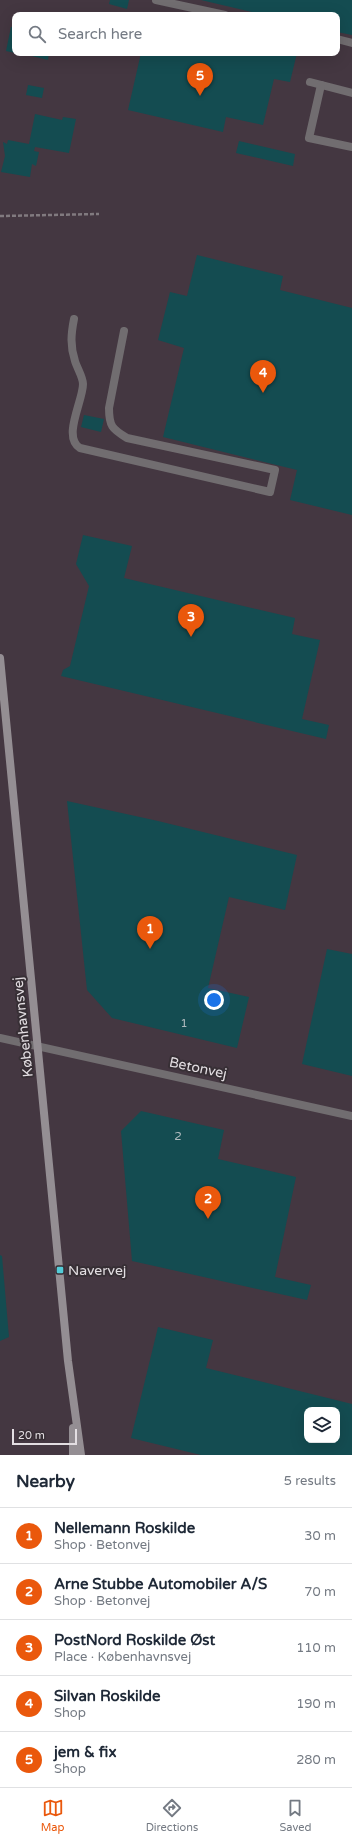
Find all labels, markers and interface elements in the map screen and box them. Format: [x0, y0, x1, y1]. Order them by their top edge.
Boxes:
search box [12, 12, 340, 56]
icon: search [26, 23, 48, 45]
text: Search here [58, 25, 142, 43]
pin: 5 [187, 63, 213, 96]
pin: 4 [250, 360, 276, 393]
pin: 3 [178, 604, 204, 637]
pin: 1 [137, 916, 163, 949]
street label: Københavnsvej [9, 976, 37, 1078]
your location [204, 990, 224, 1010]
house number: 1 [180, 1016, 188, 1030]
street label: Betonvej [168, 1054, 228, 1082]
house number: 2 [174, 1129, 182, 1143]
pin: 2 [195, 1186, 221, 1219]
place label: Navervej [68, 1262, 126, 1279]
marker: Navervej [55, 1265, 65, 1275]
map controls [304, 1407, 340, 1443]
button: layers [304, 1407, 340, 1443]
scale bar [12, 1427, 77, 1446]
text: 20 m [18, 1429, 45, 1442]
text: Nearby [16, 1471, 75, 1492]
text: 5 results [284, 1473, 336, 1489]
text: Nellemann Roskilde [54, 1519, 195, 1537]
text: 1 [25, 1528, 33, 1544]
text: 30 m [304, 1528, 336, 1544]
text: Shop · Betonvej [54, 1537, 150, 1553]
text: Arne Stubbe Automobiler A/S [54, 1575, 267, 1593]
text: 2 [25, 1584, 33, 1600]
text: 70 m [304, 1584, 336, 1600]
text: Shop · Betonvej [54, 1593, 150, 1609]
text: PostNord Roskilde Øst [54, 1631, 215, 1649]
text: 3 [25, 1640, 33, 1656]
text: 110 m [296, 1640, 336, 1656]
text: Place · Københavnsvej [54, 1649, 191, 1665]
text: Silvan Roskilde [54, 1687, 161, 1705]
text: 4 [25, 1696, 33, 1712]
text: 190 m [296, 1696, 336, 1712]
text: Shop [54, 1705, 86, 1721]
text: jem & fix [54, 1743, 117, 1761]
text: 5 [25, 1752, 33, 1768]
text: 280 m [296, 1752, 336, 1768]
text: Shop [54, 1761, 86, 1777]
tab: Map [41, 1797, 64, 1834]
tab: Directions [146, 1797, 198, 1834]
tab: Saved [280, 1797, 311, 1834]

